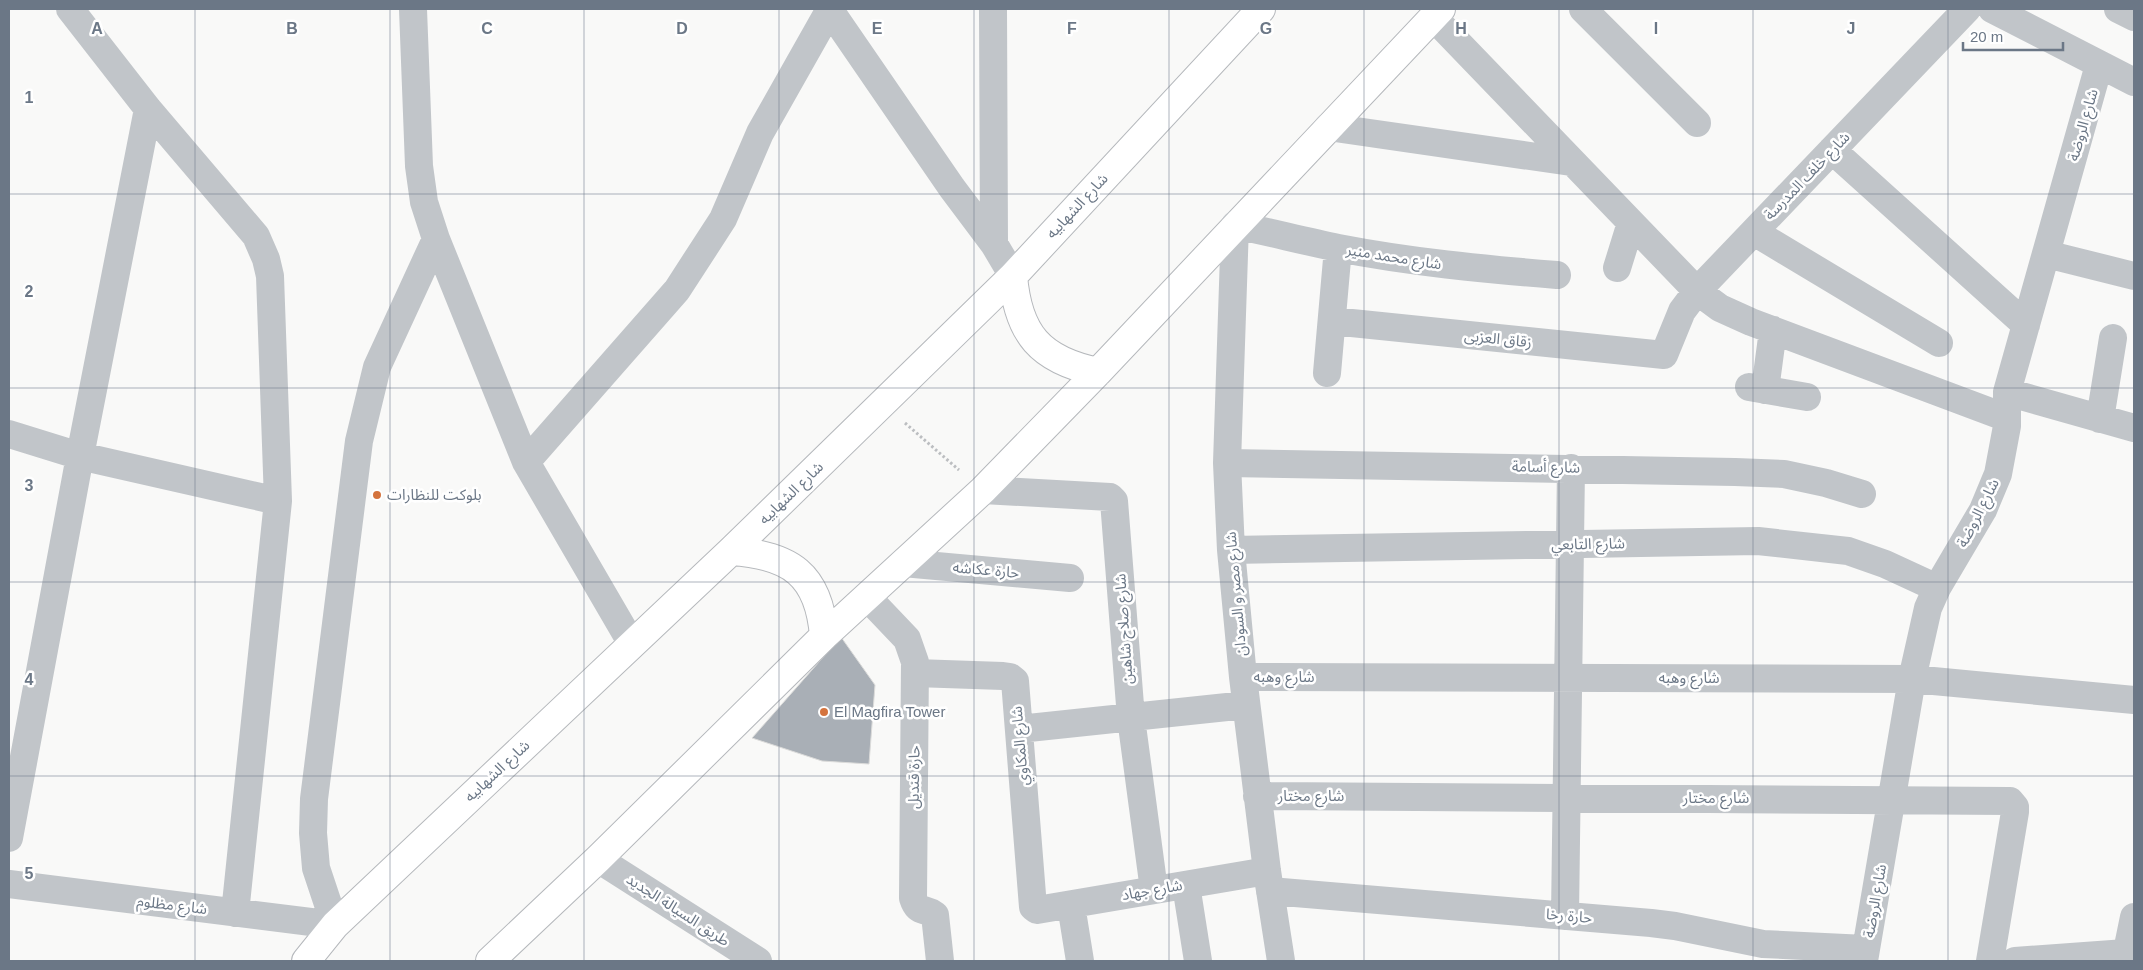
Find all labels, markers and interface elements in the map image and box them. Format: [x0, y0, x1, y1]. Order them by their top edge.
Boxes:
text: A [91, 20, 103, 37]
text: B [286, 20, 298, 37]
text: C [481, 20, 493, 37]
text: D [676, 20, 688, 37]
text: E [872, 20, 883, 37]
text: F [1067, 20, 1077, 37]
text: G [1260, 20, 1272, 37]
text: H [1455, 20, 1467, 37]
text: I [1654, 20, 1658, 37]
text: J [1847, 20, 1855, 37]
scale bar [1963, 20, 2063, 52]
text: 20 m [1970, 28, 2003, 45]
street label: شارع الروضة [2064, 87, 2105, 164]
text: 1 [25, 89, 34, 106]
street label: شارع خلف المدرسة [1760, 128, 1856, 226]
street label: شارع الشهابيه [1042, 170, 1114, 244]
street label: شارع محمد منير [1344, 240, 1443, 276]
text: 2 [25, 283, 34, 300]
street label: زقاق العزبى [1463, 327, 1533, 351]
street label: شارع أسامة [1512, 457, 1581, 480]
street label: شارع الشهابيه [755, 458, 829, 530]
street label: شارع الروضة [1953, 476, 2006, 552]
text: 3 [25, 477, 34, 494]
place label: بلوكت للنظارات [387, 486, 482, 504]
marker: بلوكت للنظارات [371, 489, 383, 501]
street label: شارع مصر و السودان [1222, 531, 1253, 657]
street label: شارع التابعي [1551, 534, 1625, 557]
street label: حارة عكاشه [952, 558, 1020, 582]
street label: شارع صلاح شاهين [1111, 573, 1140, 685]
street label: شارع وهبه [1253, 668, 1315, 689]
street label: شارع وهبه [1658, 669, 1720, 690]
text: 4 [25, 671, 34, 688]
place label: El Magfira Tower [834, 703, 945, 720]
street label: شارع المكاوي [1008, 705, 1035, 786]
marker: El Magfira Tower [818, 706, 830, 718]
street label: شارع الشهابيه [461, 736, 536, 808]
street label: حارة قنديل [904, 745, 924, 809]
street label: شارع مختار [1277, 787, 1344, 808]
street label: شارع مختار [1682, 789, 1749, 810]
street label: شارع الروضة [1860, 863, 1893, 940]
text: 5 [25, 865, 34, 882]
street label: طريق السيالة الجديد [622, 870, 733, 951]
street label: شارع جهاد [1120, 876, 1185, 907]
street label: شارع مظلوم [135, 892, 208, 921]
street label: حارة رخا [1545, 905, 1593, 927]

